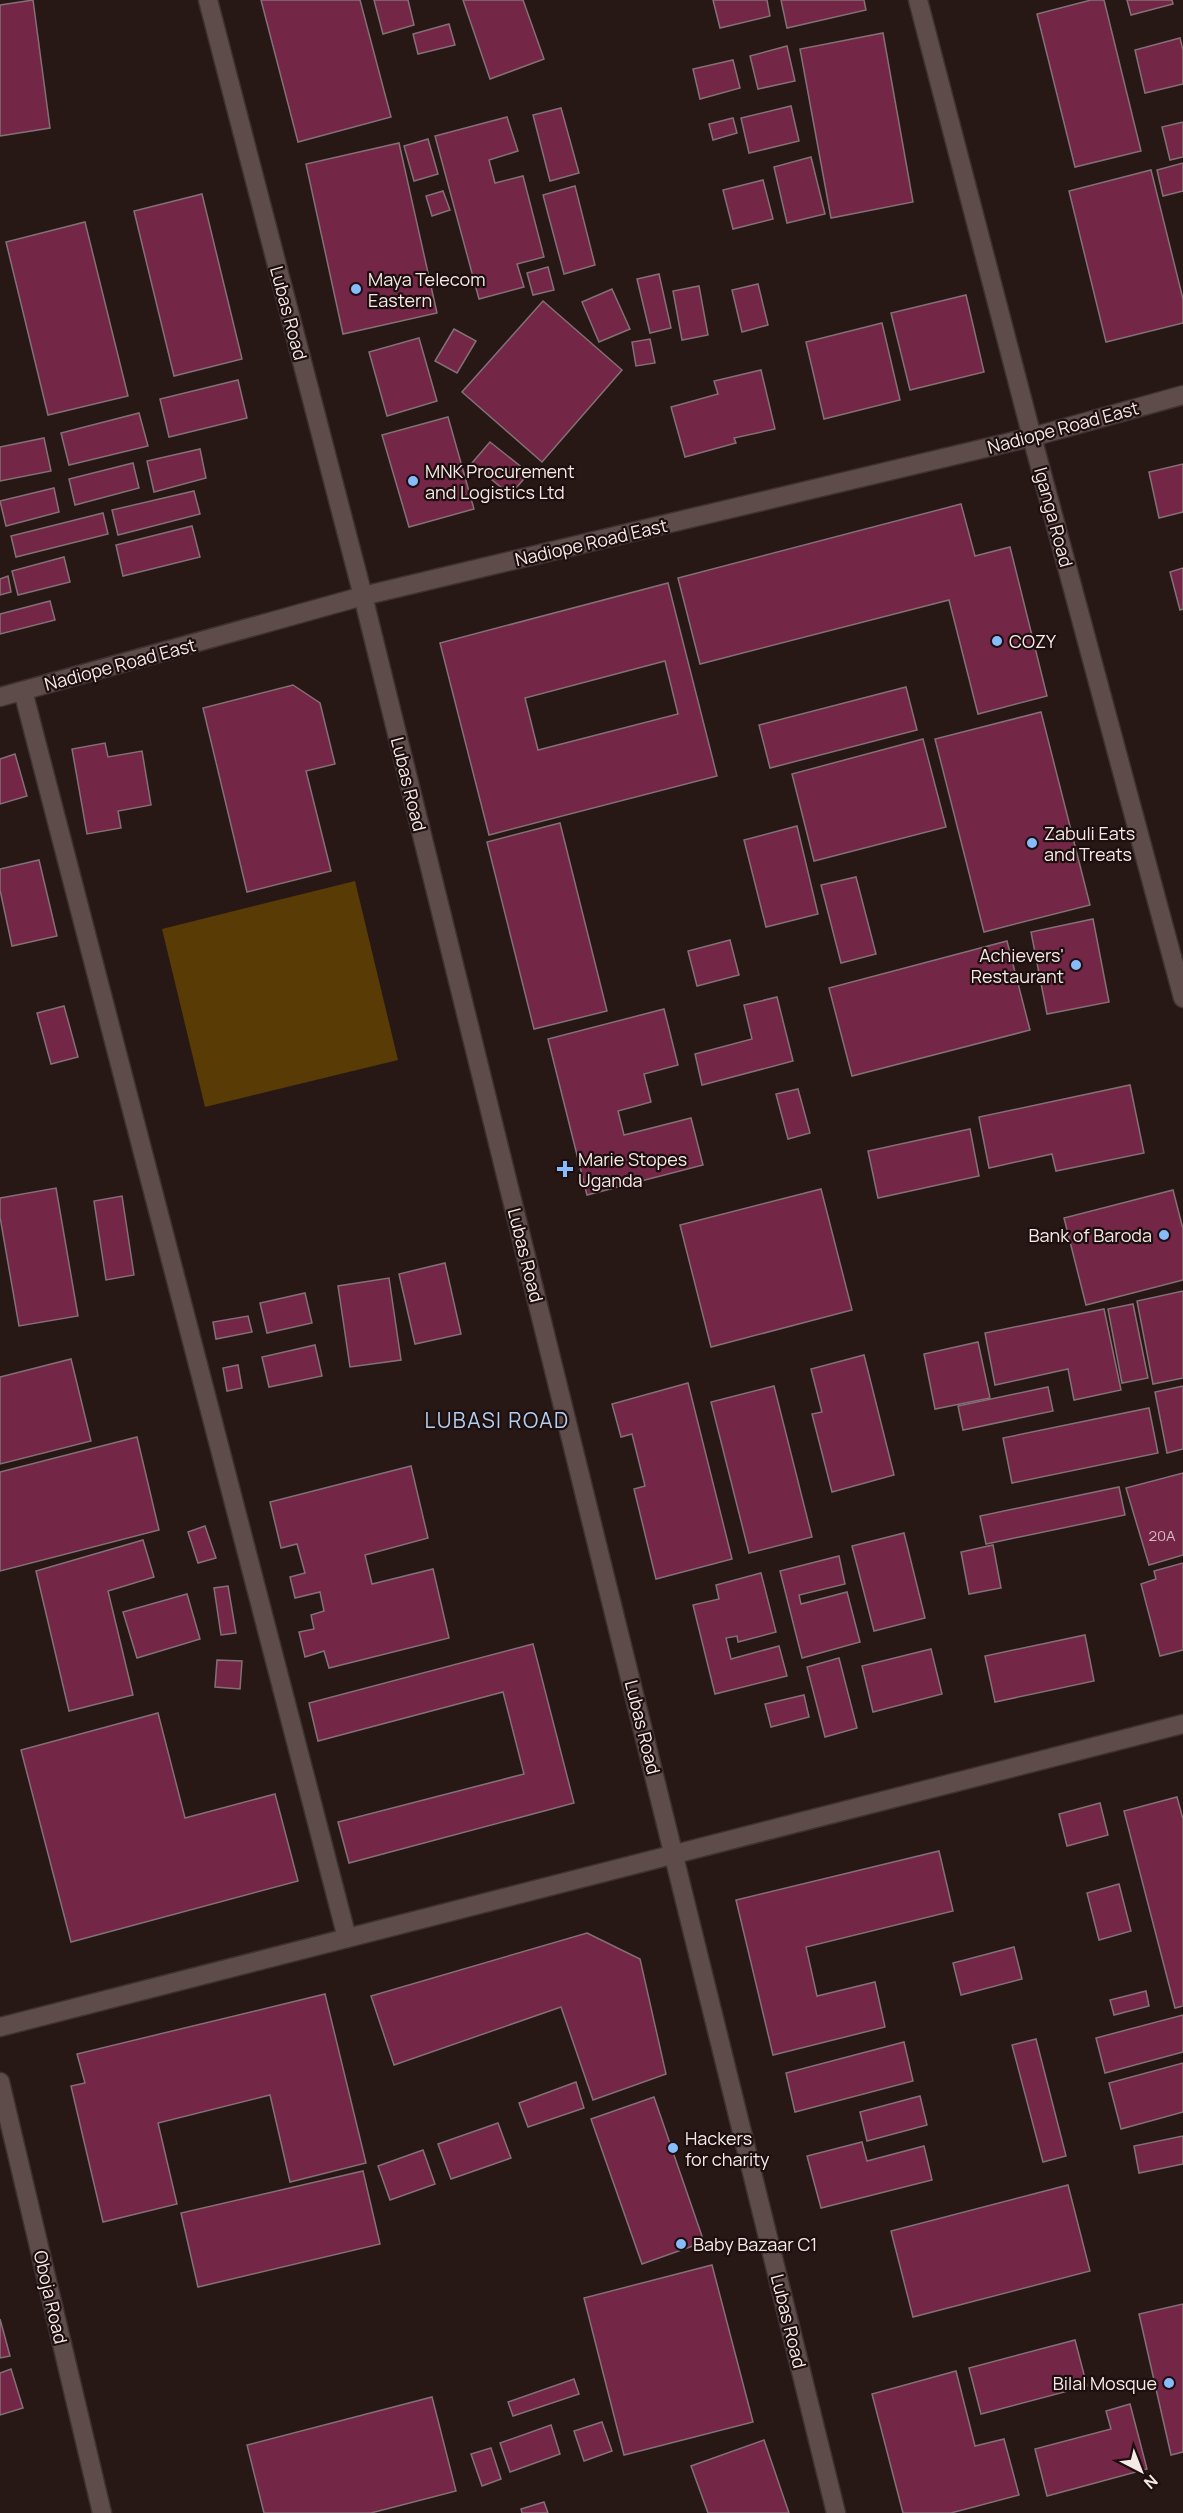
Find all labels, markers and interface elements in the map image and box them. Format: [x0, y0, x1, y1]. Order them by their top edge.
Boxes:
street label: Lubas Road [265, 263, 313, 363]
place label: Maya Telecom Eastern [368, 267, 485, 312]
marker: Maya Telecom Eastern [349, 282, 363, 296]
street label: Nadiope Road East [985, 395, 1141, 459]
place label: MNK Procurement and Logistics Ltd [425, 459, 575, 504]
street label: Iganga Road [1029, 464, 1079, 570]
marker: MNK Procurement and Logistics Ltd [406, 474, 420, 488]
street label: Nadiope Road East [512, 513, 670, 571]
place label: COZY [1009, 629, 1057, 653]
street label: Nadiope Road East [42, 632, 198, 696]
marker: COZY [990, 634, 1004, 648]
street label: Lubas Road [386, 734, 432, 834]
place label: Zabuli Eats and Treats [1044, 821, 1135, 866]
marker: Zabuli Eats and Treats [1025, 836, 1039, 850]
place label: Achievers' Restaurant [971, 943, 1064, 988]
marker: Achievers' Restaurant [1069, 958, 1083, 972]
place label: Marie Stopes Uganda [578, 1147, 687, 1192]
marker: Marie Stopes Uganda [556, 1160, 574, 1178]
street label: Lubas Road [503, 1205, 549, 1305]
place label: Bank of Baroda [1028, 1223, 1152, 1247]
marker: Bank of Baroda [1157, 1228, 1171, 1242]
district label: LUBASI ROAD [424, 1406, 570, 1434]
house number: 20A [1148, 1525, 1176, 1546]
street label: Lubas Road [620, 1677, 666, 1777]
place label: Hackers for charity [685, 2126, 770, 2171]
marker: Hackers for charity [666, 2141, 680, 2155]
place label: Baby Bazaar C1 [693, 2232, 817, 2256]
marker: Baby Bazaar C1 [674, 2237, 688, 2251]
street label: Oboja Road [29, 2248, 73, 2346]
street label: Lubas Road [766, 2271, 812, 2371]
place label: Bilal Mosque [1053, 2371, 1157, 2395]
marker: Bilal Mosque [1162, 2376, 1176, 2390]
north arrow [1111, 2441, 1171, 2501]
text: N [1139, 2470, 1163, 2494]

